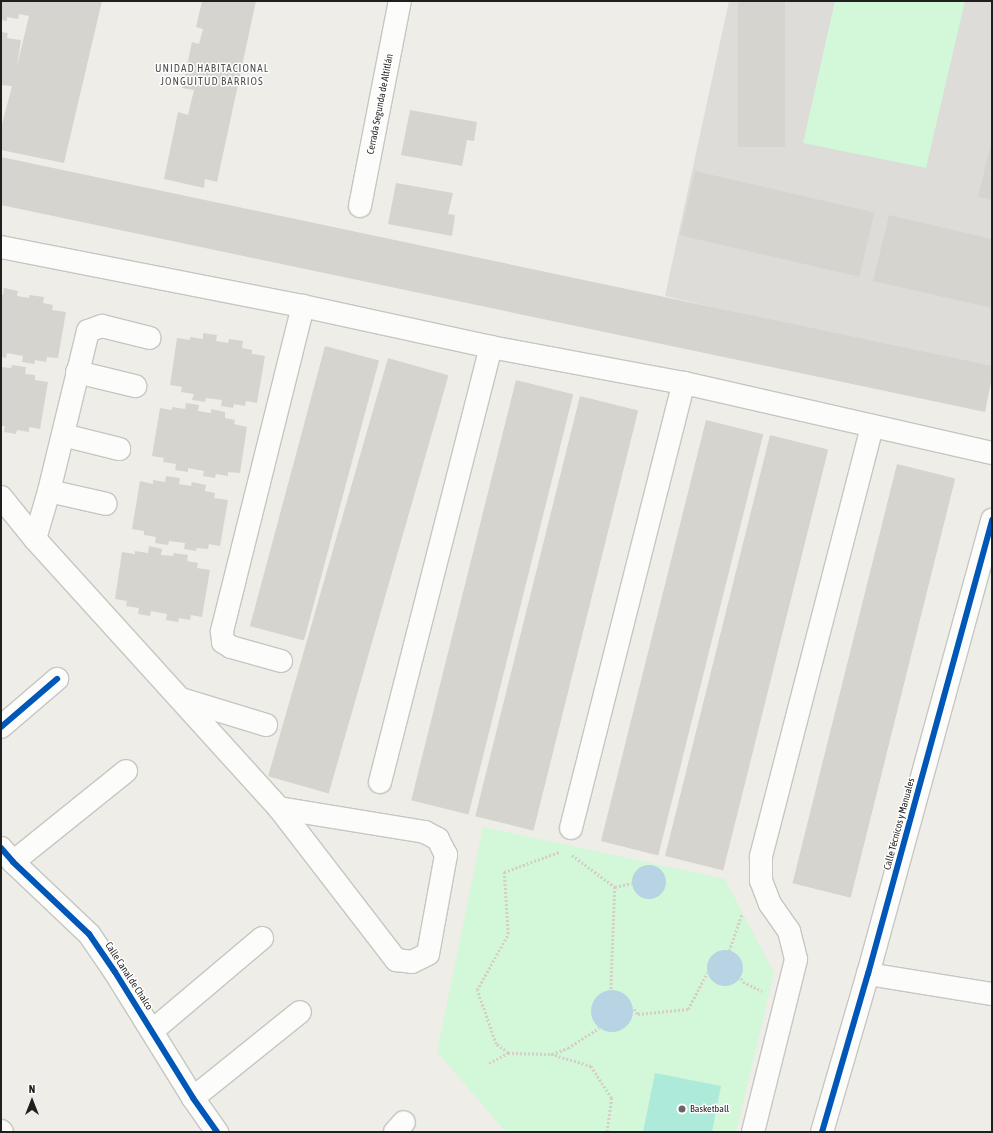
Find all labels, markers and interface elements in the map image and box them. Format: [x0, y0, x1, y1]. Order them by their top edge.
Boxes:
street label: Cerrada Segunda de Altitlán [364, 53, 396, 155]
district label: UNIDAD HABITACIONAL JONGUITUD BARRIOS [155, 62, 269, 88]
street label: Calle Técnicos y Manuales [881, 777, 917, 871]
street label: Calle Canal de Chalco [103, 940, 155, 1012]
north arrow [12, 1081, 52, 1121]
text: N [29, 1083, 35, 1095]
place label: Basketball [690, 1103, 729, 1115]
marker: Basketball [677, 1104, 687, 1114]

